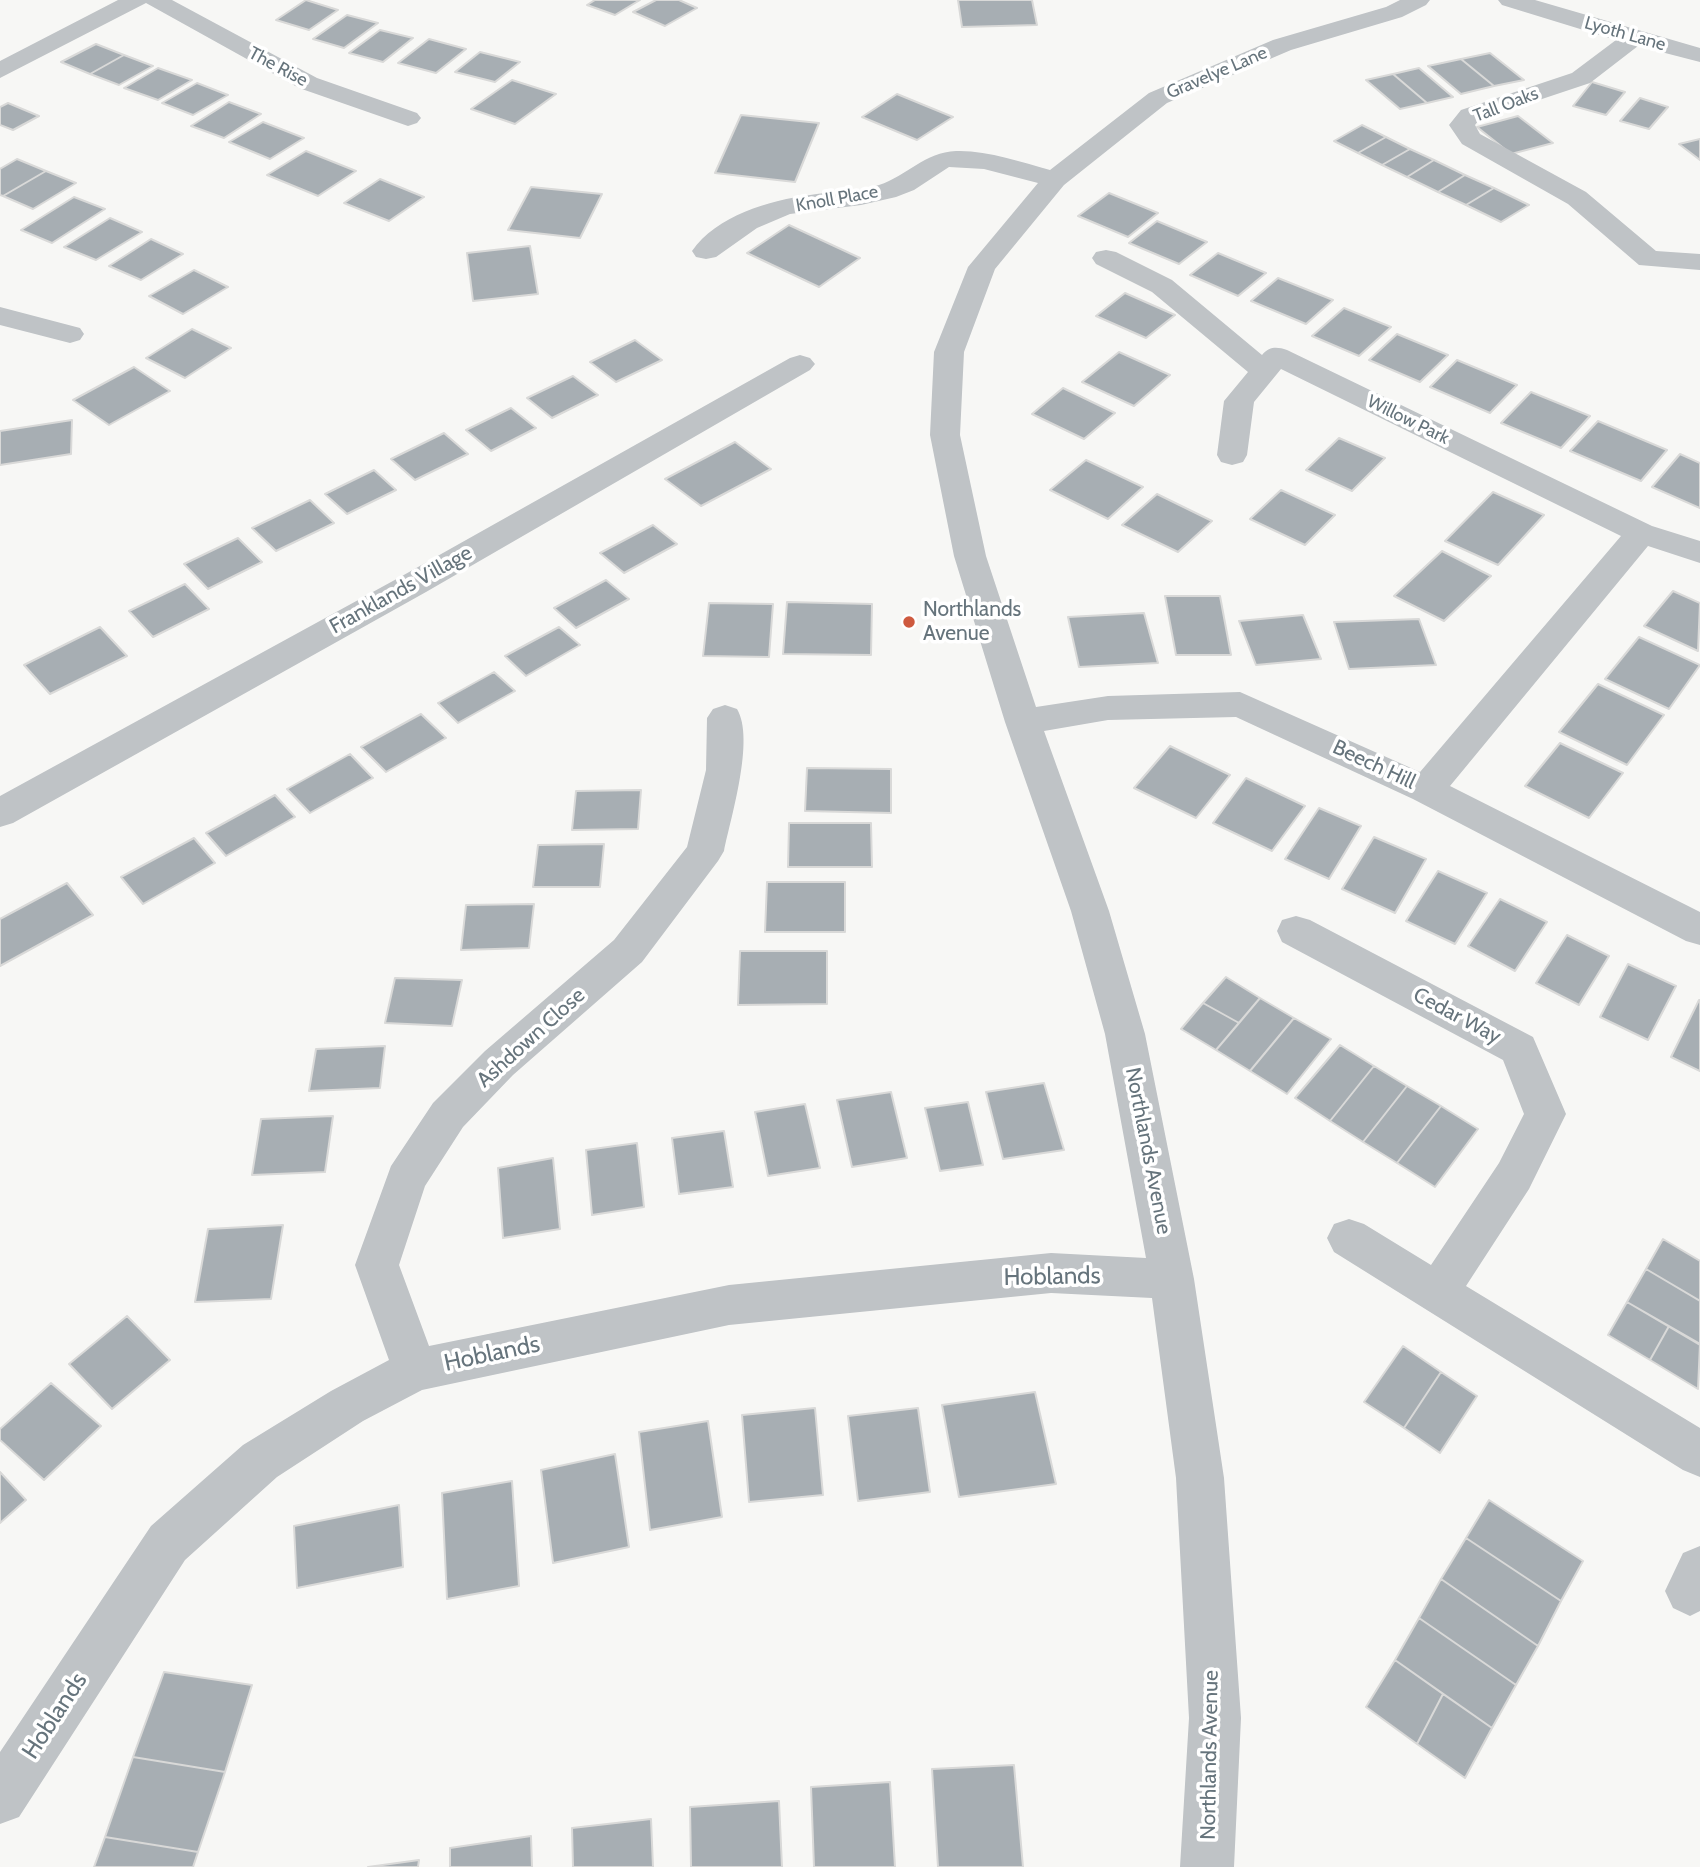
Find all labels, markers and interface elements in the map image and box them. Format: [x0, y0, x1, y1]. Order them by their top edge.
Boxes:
street label: Lyoth Lane [1582, 12, 1668, 56]
street label: Gravelye Lane [1164, 42, 1270, 104]
street label: The Rise [245, 43, 311, 91]
street label: Tall Oaks [1471, 83, 1541, 127]
street label: Knoll Place [794, 181, 880, 217]
street label: Willow Park [1363, 391, 1453, 449]
street label: Franklands Village [325, 540, 477, 640]
place label: Northlands Avenue [923, 597, 1021, 647]
marker: Northlands Avenue [901, 614, 917, 630]
street label: Beech Hill [1328, 735, 1420, 795]
street label: Cedar Way [1409, 982, 1505, 1050]
street label: Ashdown Close [472, 983, 590, 1093]
street label: Northlands Avenue [1119, 1065, 1177, 1237]
street label: Hoblands [1003, 1262, 1101, 1292]
street label: Hoblands [442, 1330, 542, 1378]
street label: Hoblands [17, 1667, 93, 1765]
street label: Northlands Avenue [1196, 1670, 1224, 1840]

